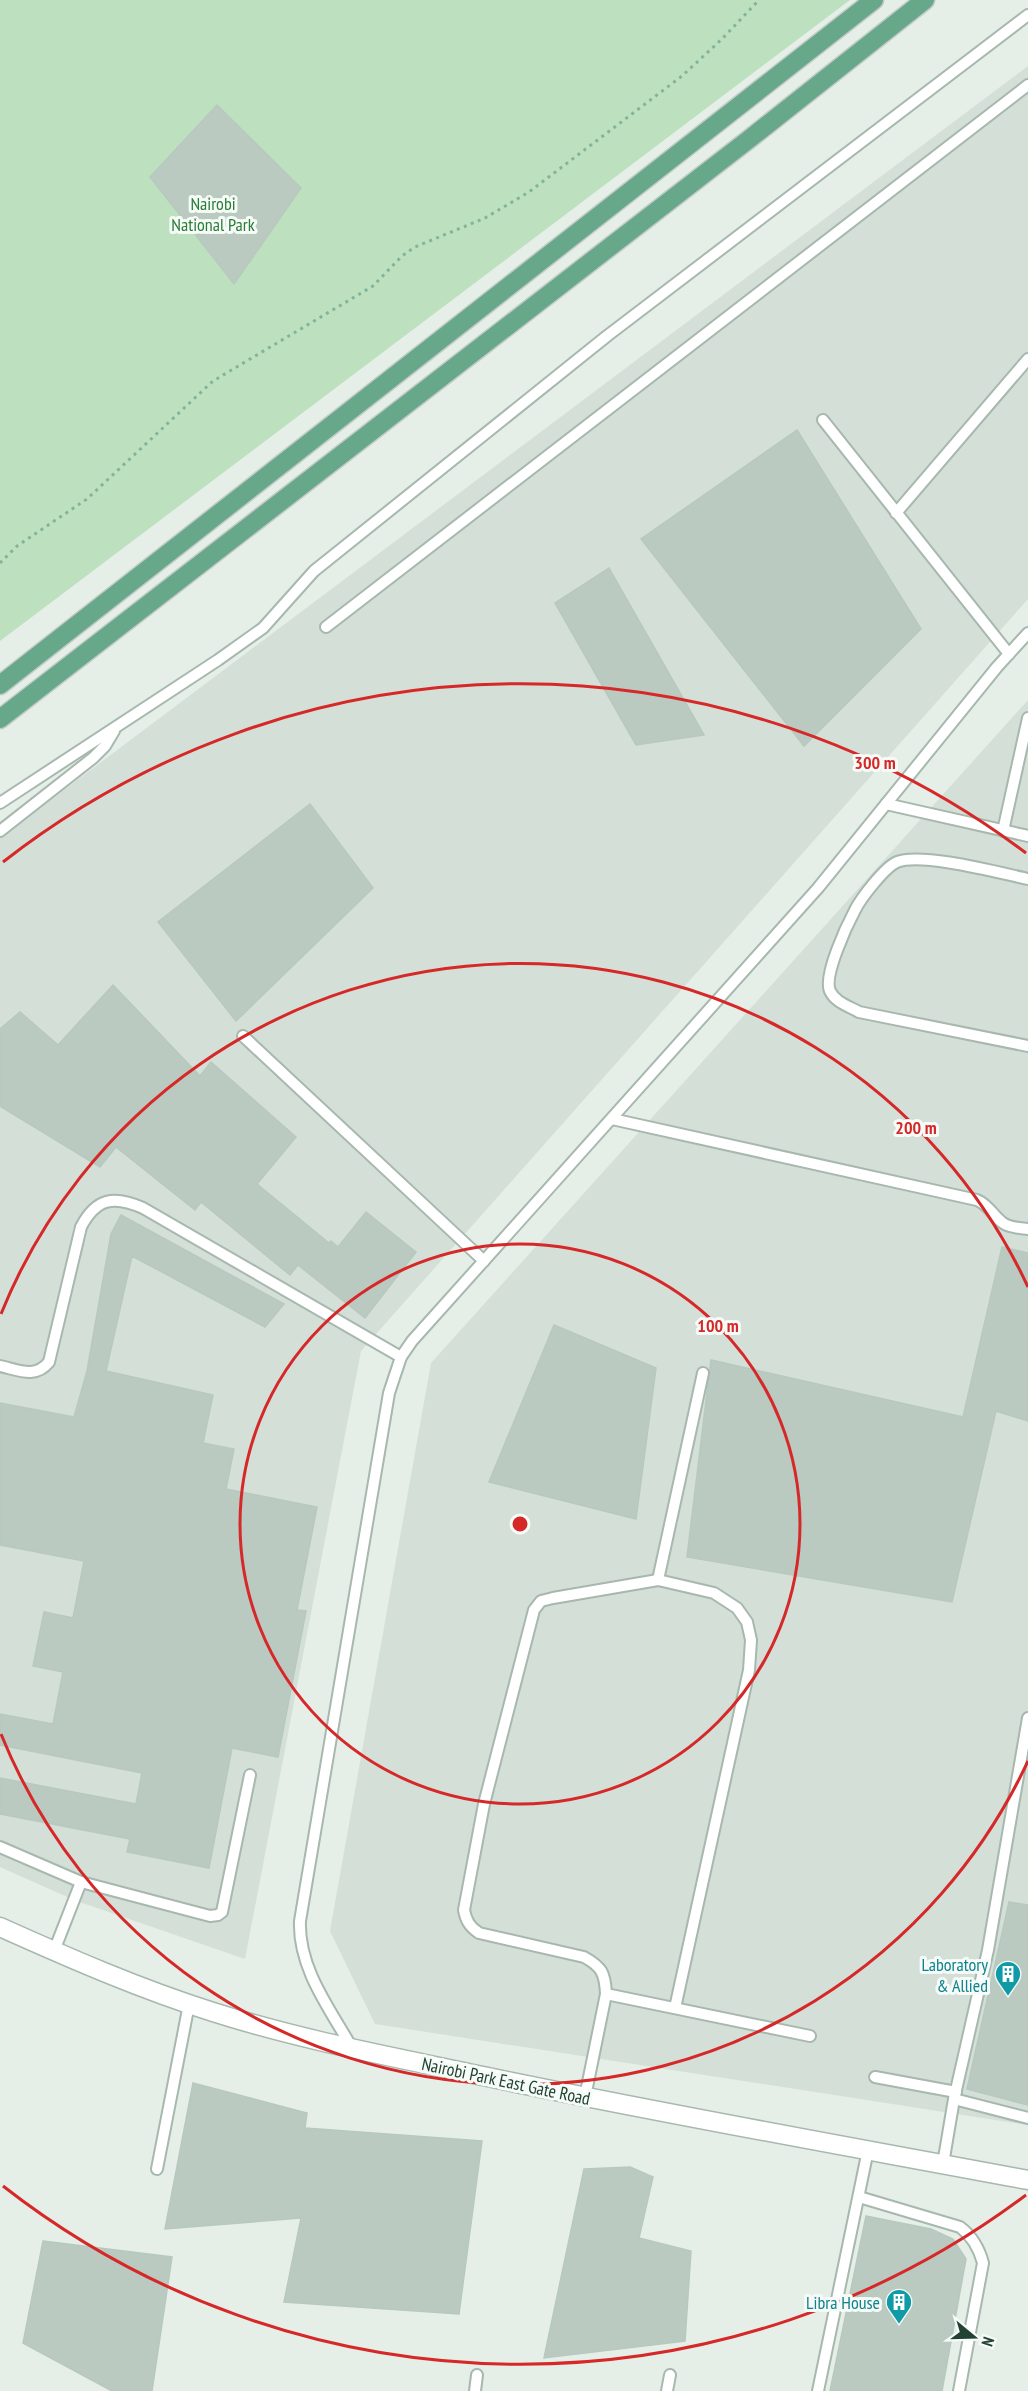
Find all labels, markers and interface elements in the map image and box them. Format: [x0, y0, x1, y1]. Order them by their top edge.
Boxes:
park label: Nairobi National Park [171, 192, 255, 236]
text: 300 m [854, 751, 896, 774]
text: 200 m [895, 1116, 937, 1139]
text: 100 m [697, 1314, 739, 1337]
centre of rings [510, 1514, 530, 1534]
place label: Laboratory & Allied [922, 1953, 988, 1997]
building icon: Laboratory & Allied [993, 1959, 1023, 1997]
street label: Nairobi Park East Gate Road [420, 2052, 592, 2110]
building icon: Libra House [884, 2287, 914, 2325]
place label: Libra House [806, 2291, 880, 2314]
north arrow [944, 2307, 1004, 2367]
text: N [977, 2335, 999, 2349]

